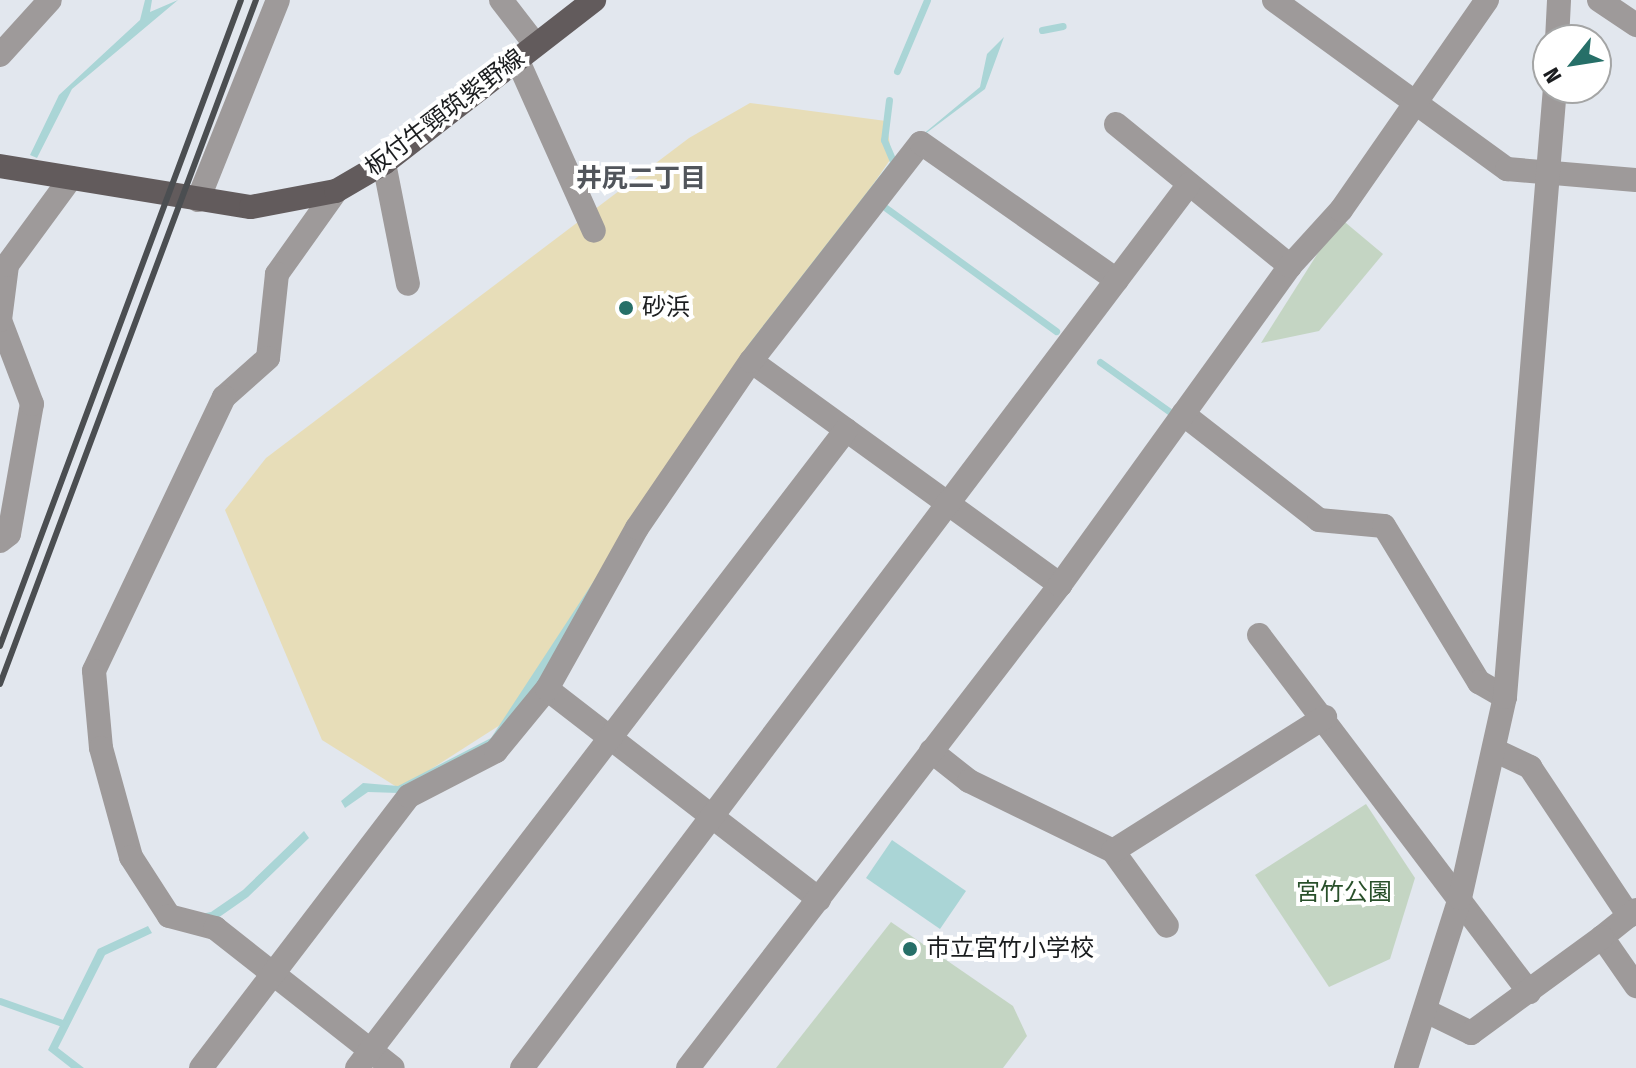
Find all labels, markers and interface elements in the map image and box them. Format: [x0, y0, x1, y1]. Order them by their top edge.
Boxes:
north arrow [1532, 24, 1612, 104]
street label: 板付牛頸筑紫野線 [360, 44, 530, 182]
text: N [1538, 63, 1568, 88]
district label: 井尻二丁目 [576, 163, 706, 195]
place label: 砂浜 [642, 294, 690, 322]
marker: 砂浜 [617, 299, 635, 317]
park label: 宮竹公園 [1296, 879, 1392, 907]
place label: 市立宮竹小学校 [926, 935, 1094, 963]
marker: 市立宮竹小学校 [901, 940, 919, 958]

